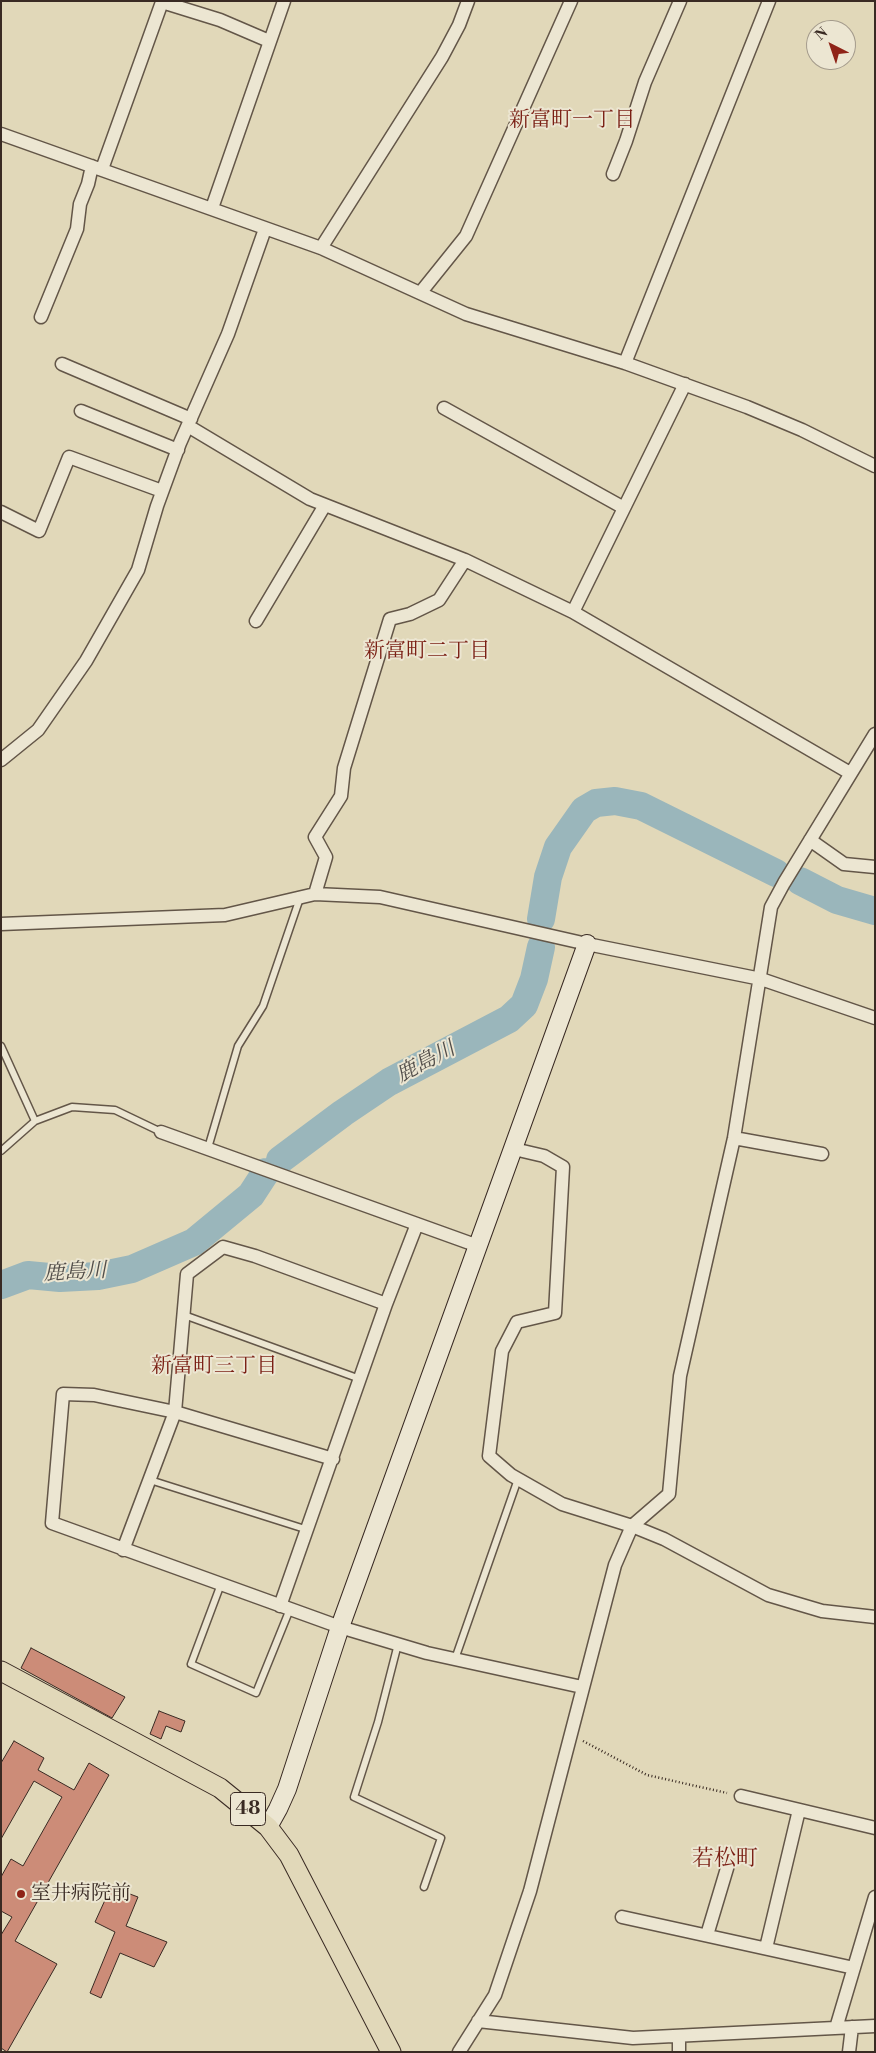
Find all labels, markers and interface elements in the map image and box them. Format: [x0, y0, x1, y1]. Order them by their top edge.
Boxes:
north arrow [806, 20, 856, 70]
text: N [812, 24, 832, 45]
district label: 新富町一丁目 [509, 108, 635, 134]
district label: 新富町二丁目 [364, 639, 490, 665]
water label: 鹿島川 [392, 1037, 460, 1089]
water label: 鹿島川 [43, 1259, 107, 1287]
district label: 新富町三丁目 [151, 1354, 277, 1380]
road number: 48 [230, 1792, 266, 1826]
district label: 若松町 [692, 1847, 758, 1873]
place label: 室井病院前 [31, 1882, 131, 1906]
marker: 室井病院前 [15, 1888, 27, 1900]

